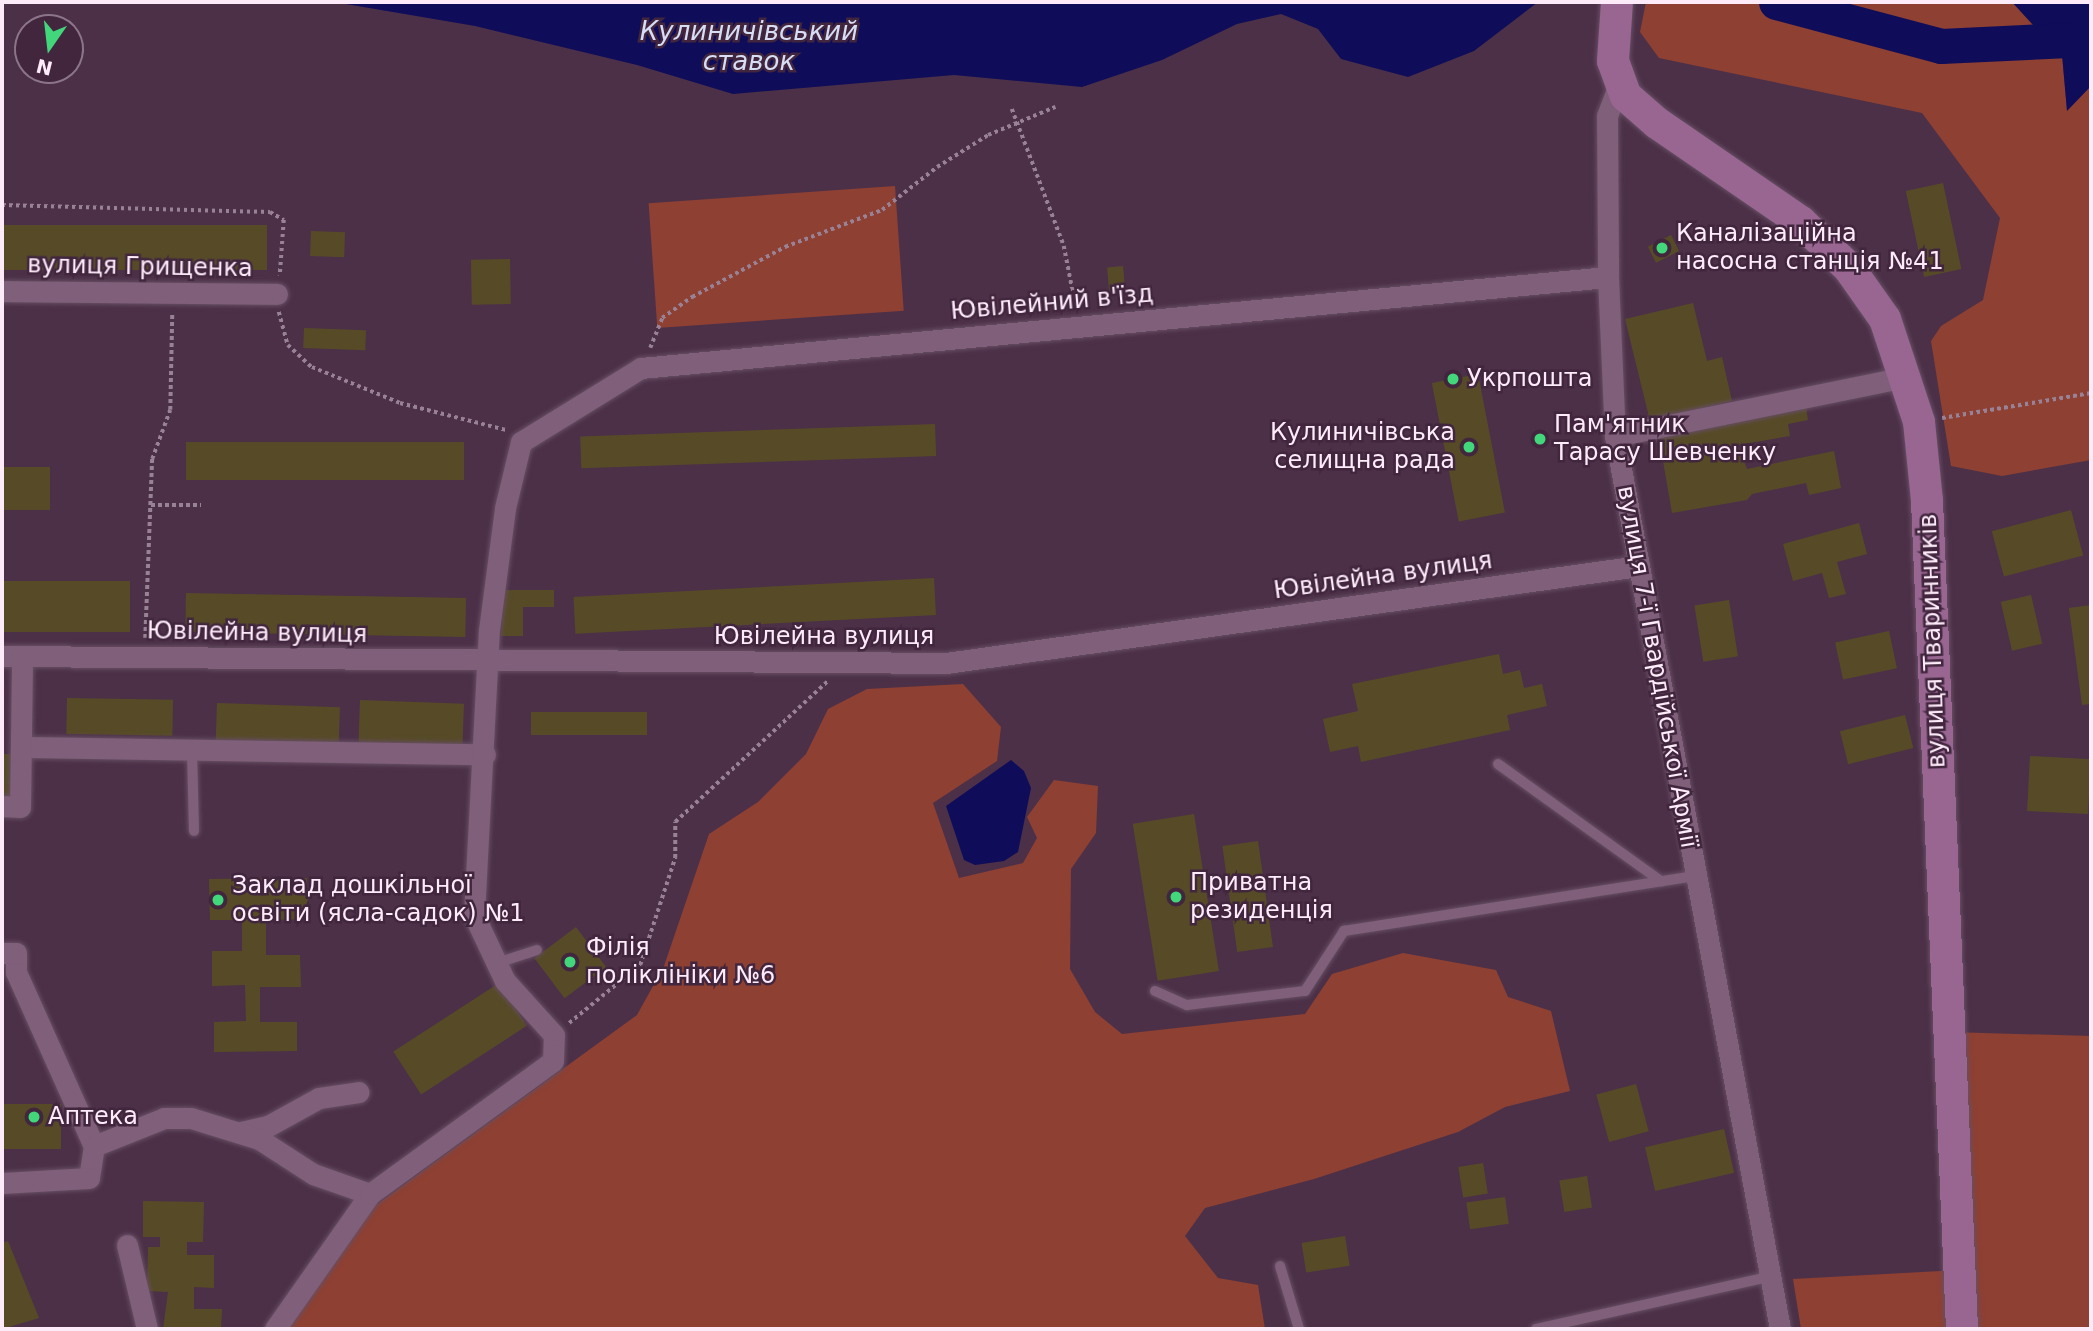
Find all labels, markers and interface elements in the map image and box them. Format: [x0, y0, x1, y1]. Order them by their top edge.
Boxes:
north arrow [14, 14, 84, 84]
water label: Кулиничівський ставок [640, 16, 858, 78]
text: N [34, 55, 55, 80]
place label: Каналізаційна насосна станція №41 [1676, 220, 1944, 276]
marker: Каналізаційна насосна станція №41 [1654, 240, 1670, 256]
street label: вулиця Грищенка [27, 251, 253, 283]
street label: Ювілейний в'їзд [949, 280, 1155, 326]
place label: Укрпошта [1467, 365, 1592, 393]
marker: Укрпошта [1445, 371, 1461, 387]
place label: Пам'ятник Тарасу Шевченку [1554, 411, 1776, 467]
place label: Кулиничівська селищна рада [1270, 419, 1455, 475]
marker: Пам'ятник Тарасу Шевченку [1532, 431, 1548, 447]
marker: Кулиничівська селищна рада [1461, 439, 1477, 455]
street label: вулиця 7-ї Гвардійської Армії [1611, 484, 1703, 850]
street label: вулиця Тваринників [1914, 513, 1952, 769]
street label: Ювілейна вулиця [1272, 546, 1494, 606]
street label: Ювілейна вулиця [147, 617, 367, 649]
street label: Ювілейна вулиця [714, 623, 934, 651]
place label: Приватна резиденція [1190, 869, 1333, 925]
place label: Заклад дошкільної освіти (ясла-садок) №1 [232, 872, 524, 928]
marker: Приватна резиденція [1168, 889, 1184, 905]
marker: Заклад дошкільної освіти (ясла-садок) №1 [210, 892, 226, 908]
place label: Філія поліклініки №6 [586, 934, 775, 990]
marker: Філія поліклініки №6 [560, 952, 580, 972]
place label: Аптека [48, 1103, 138, 1131]
marker: Аптека [26, 1109, 42, 1125]

